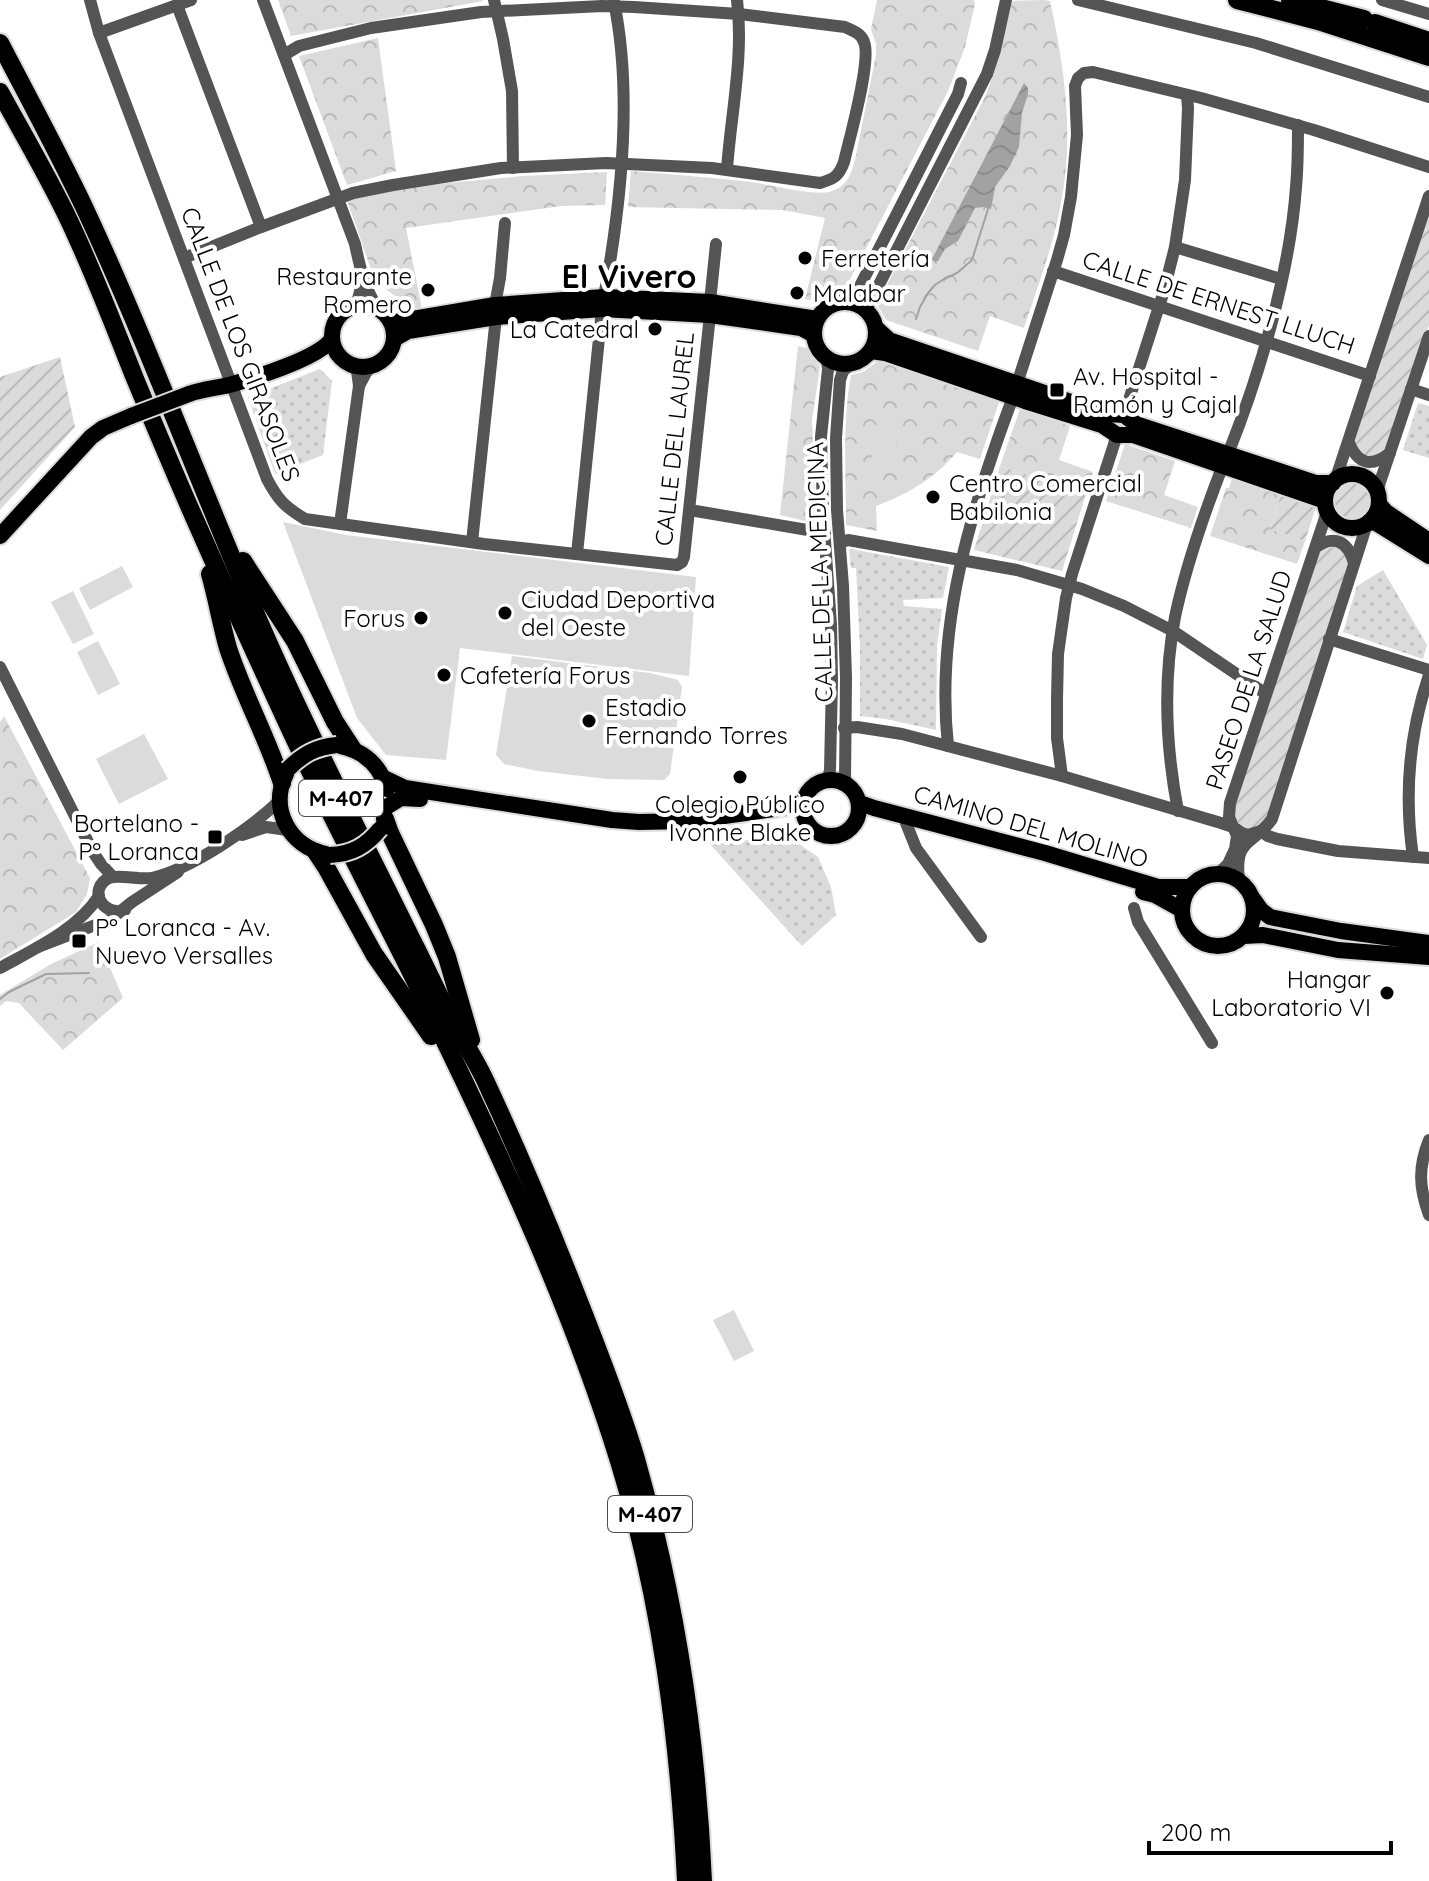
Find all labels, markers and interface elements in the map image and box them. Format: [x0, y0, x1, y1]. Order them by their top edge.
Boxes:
street label: CALLE DE LOS GIRASOLES [175, 203, 307, 485]
place label: Ferretería [821, 243, 930, 273]
street label: CALLE DE ERNEST LLUCH [1079, 244, 1359, 360]
marker: Ferretería [796, 249, 814, 267]
district label: El Vivero [561, 256, 697, 296]
place label: Restaurante Romero [276, 261, 412, 319]
place label: Malabar [813, 278, 906, 308]
marker: Restaurante Romero [419, 281, 437, 299]
marker: Malabar [788, 284, 806, 302]
place label: La Catedral [510, 314, 639, 344]
marker: La Catedral [646, 320, 664, 338]
street label: CALLE DEL LAUREL [648, 330, 700, 547]
place label: Av. Hospital - Ramón y Cajal [1073, 361, 1237, 419]
marker: Av. Hospital - Ramón y Cajal [1048, 381, 1066, 399]
street label: CALLE DE LA MEDICINA [799, 441, 839, 703]
place label: Centro Comercial Babilonia [949, 468, 1142, 526]
marker: Centro Comercial Babilonia [924, 488, 942, 506]
street label: PASEO DE LA SALUD [1198, 567, 1298, 793]
place label: Ciudad Deportiva del Oeste [521, 584, 715, 642]
place label: Forus [343, 603, 405, 633]
marker: Ciudad Deportiva del Oeste [496, 604, 514, 622]
marker: Forus [412, 609, 430, 627]
place label: Cafetería Forus [460, 660, 630, 690]
marker: Cafetería Forus [435, 666, 453, 684]
place label: Estadio Fernando Torres [605, 692, 788, 750]
marker: Estadio Fernando Torres [580, 712, 598, 730]
marker: Colegio Público Ivonne Blake [731, 768, 749, 786]
street label: CAMINO DEL MOLINO [910, 778, 1152, 874]
road number: M-407 [299, 780, 383, 816]
place label: Colegio Público Ivonne Blake [655, 789, 825, 847]
place label: Bortelano - Pº Loranca [74, 808, 199, 866]
marker: Bortelano - Pº Loranca [206, 828, 224, 846]
place label: Pº Loranca - Av. Nuevo Versalles [95, 912, 273, 970]
marker: Pº Loranca - Av. Nuevo Versalles [70, 932, 88, 950]
place label: Hangar Laboratorio VI [1211, 964, 1371, 1022]
marker: Hangar Laboratorio VI [1378, 984, 1396, 1002]
road number: M-407 [608, 1496, 692, 1532]
scale bar [1149, 1805, 1391, 1855]
text: 200 m [1161, 1817, 1231, 1847]

